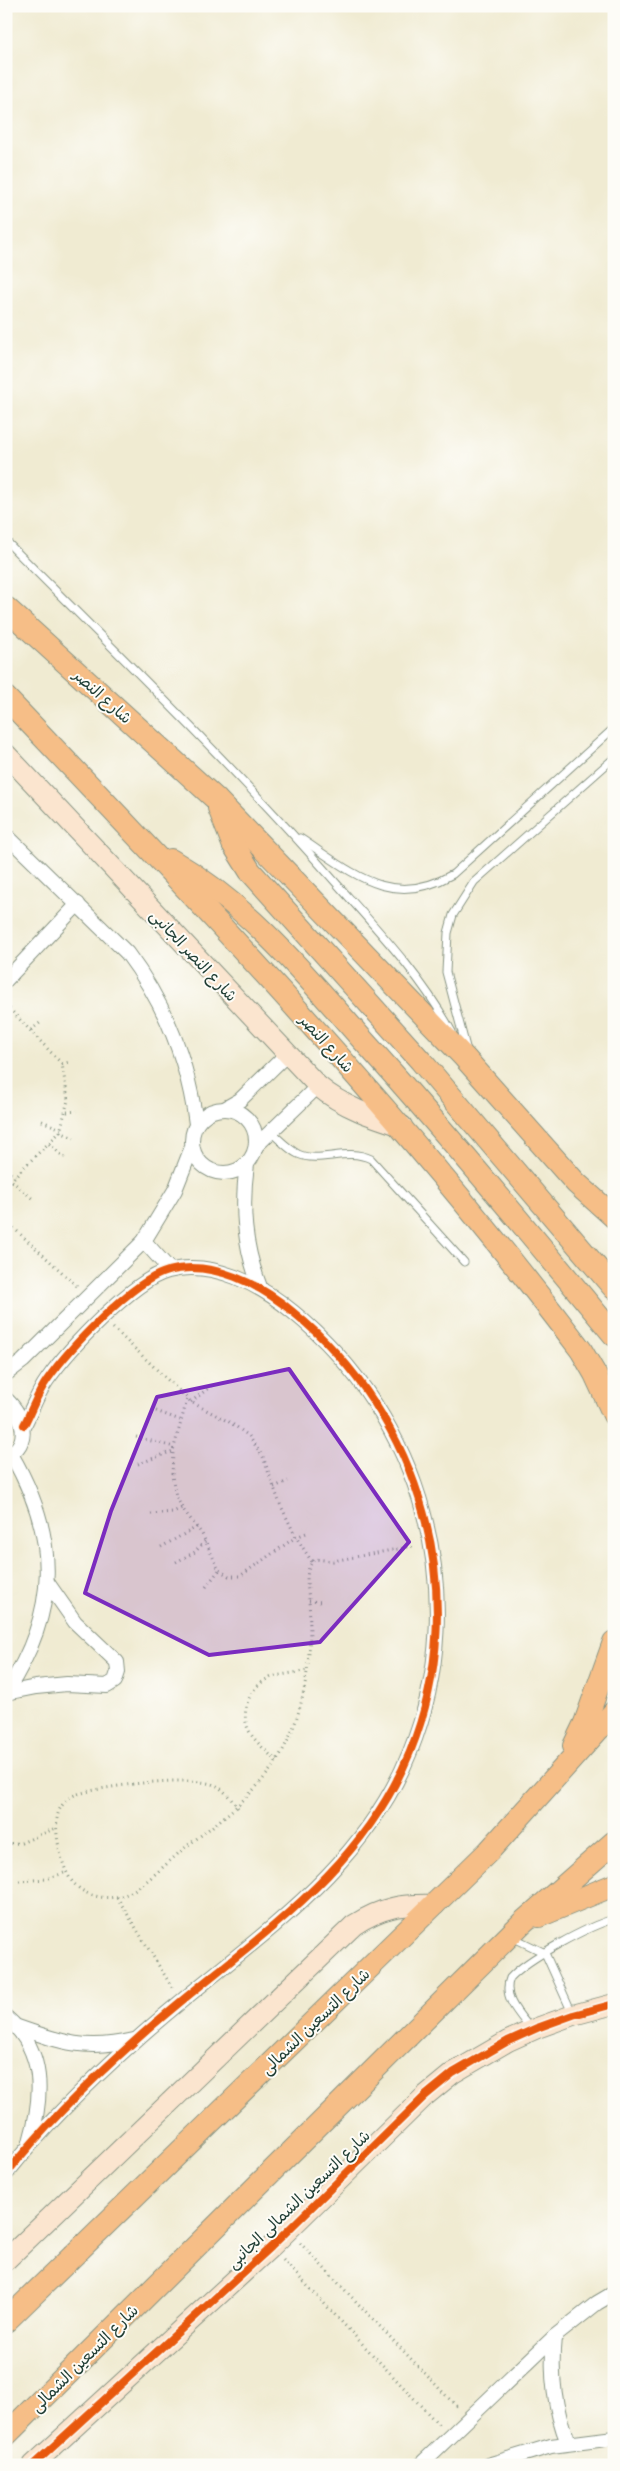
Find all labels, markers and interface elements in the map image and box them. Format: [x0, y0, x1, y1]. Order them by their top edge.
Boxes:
street label: شارع النصر [66, 664, 136, 730]
street label: شارع النصر الجانبى [143, 905, 241, 1008]
street label: شارع النصر [291, 1009, 358, 1079]
street label: شارع التسعين الشمالى [257, 1964, 377, 2081]
street label: شارع التسعين الشمالى الجانبى [223, 2126, 377, 2276]
street label: شارع التسعين الشمالى [27, 2301, 145, 2419]

